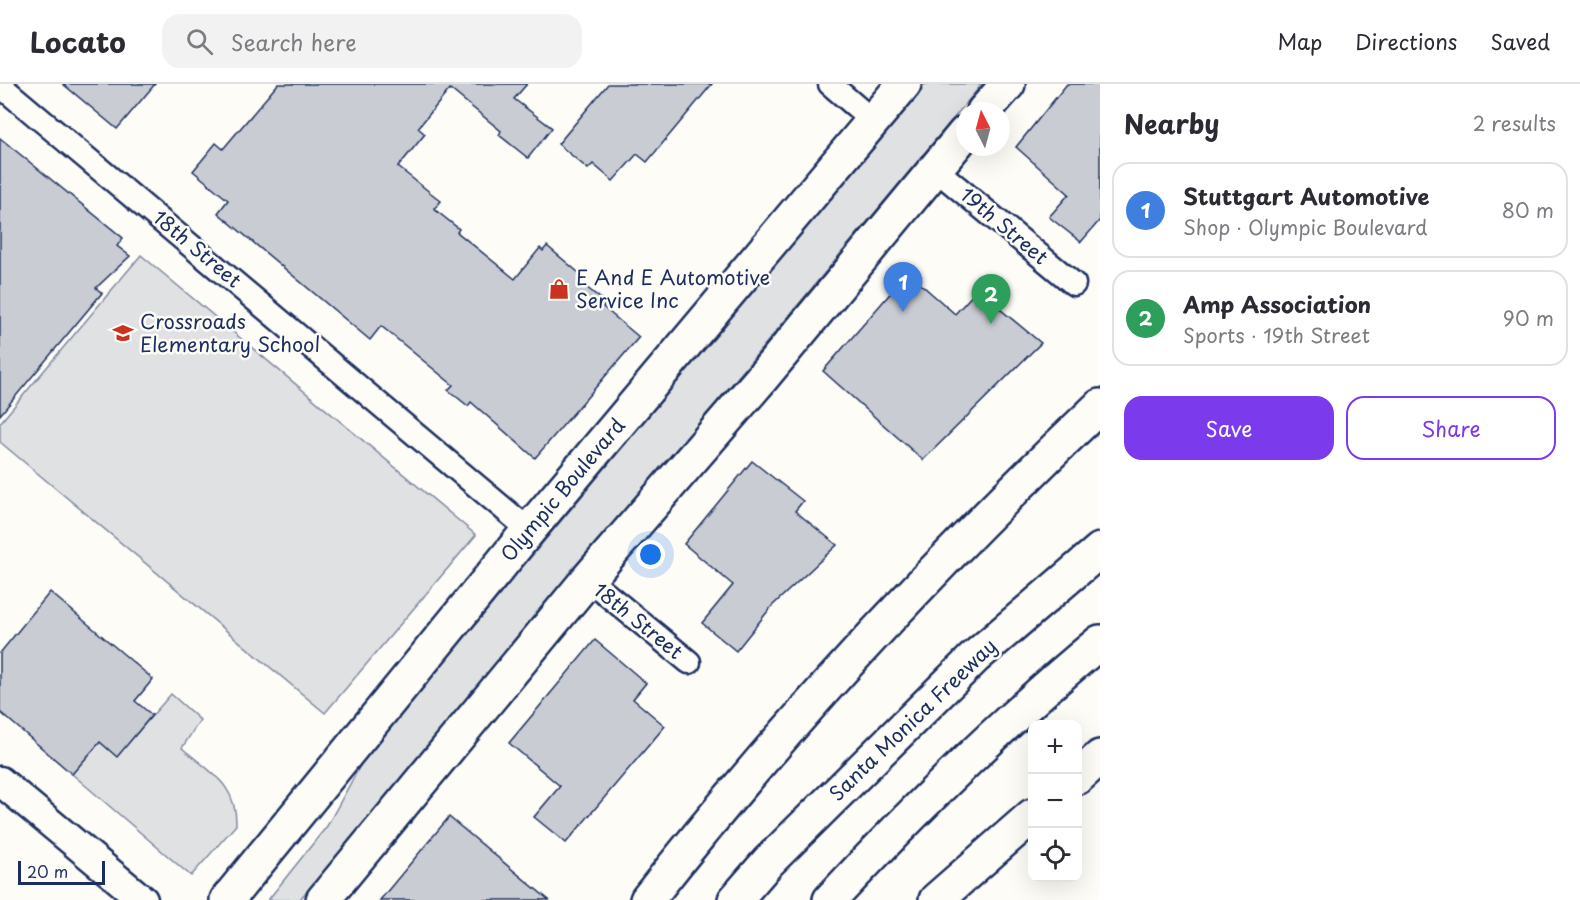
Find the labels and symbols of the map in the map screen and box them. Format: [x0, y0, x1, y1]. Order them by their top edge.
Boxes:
north arrow [956, 102, 1010, 156]
street label: 19th Street [954, 179, 1055, 271]
street label: 18th Street [147, 202, 249, 294]
place label: E And E Automotive Service Inc [576, 262, 770, 315]
pin: 1 [884, 262, 922, 312]
pin: 2 [972, 274, 1010, 324]
shop icon: E And E Automotive Service Inc [547, 277, 571, 301]
place label: Crossroads Elementary School [140, 306, 320, 359]
school or university icon: Crossroads Elementary School [111, 321, 135, 345]
street label: Olympic Boulevard [493, 411, 631, 568]
your location [636, 540, 665, 569]
street label: 18th Street [587, 575, 690, 666]
street label: Santa Monica Freeway [822, 631, 1003, 808]
scale bar [18, 858, 105, 886]

